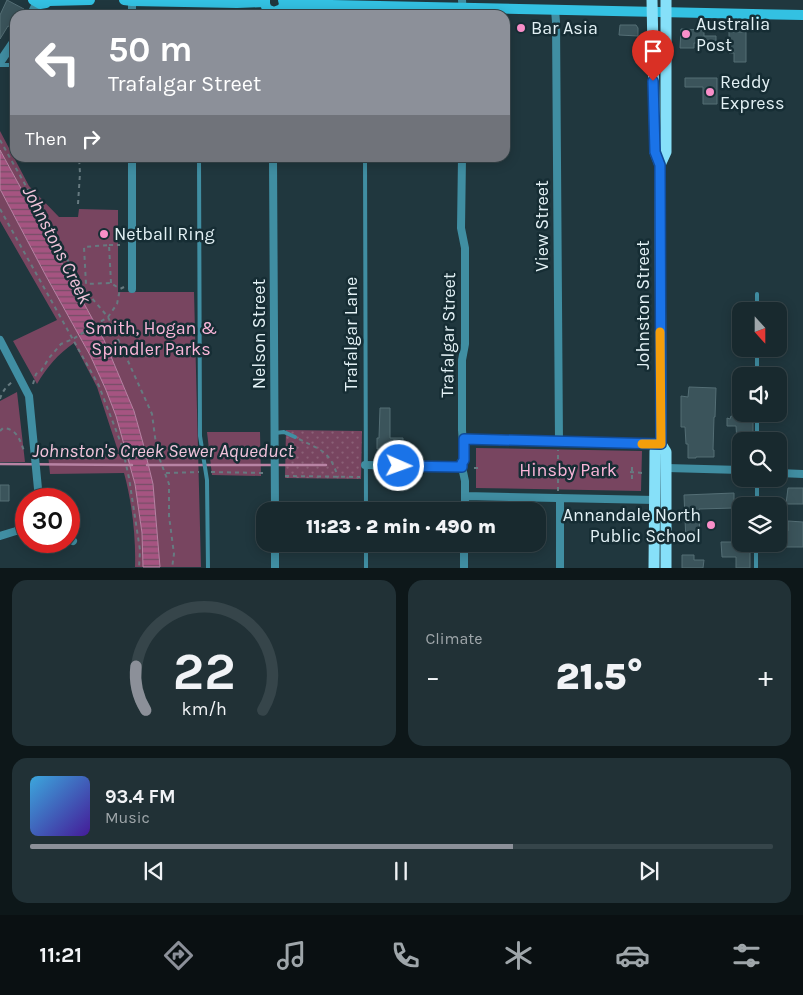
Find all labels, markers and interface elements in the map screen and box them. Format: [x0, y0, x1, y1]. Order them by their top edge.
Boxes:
place label: Australia Post [696, 13, 770, 56]
place label: Bar Asia [531, 17, 598, 39]
marker: Bar Asia [515, 22, 527, 34]
marker: Australia Post [680, 28, 692, 40]
text: 50 m [108, 29, 193, 70]
icon: left [25, 30, 90, 95]
pin [632, 30, 674, 81]
icon: arrive [639, 37, 667, 65]
text: Trafalgar Street [108, 71, 261, 97]
place label: Reddy Express [720, 71, 785, 114]
marker: Reddy Express [704, 86, 716, 98]
icon: right [77, 125, 105, 153]
text: Then [25, 128, 67, 150]
street label: View Street [531, 180, 553, 272]
water label: Johnstons Creek [18, 182, 96, 308]
place label: Netball Ring [114, 223, 215, 245]
marker: Netball Ring [98, 228, 110, 240]
street label: Johnston Street [632, 240, 654, 370]
street label: Trafalgar Street [436, 272, 460, 398]
street label: Trafalgar Lane [340, 277, 362, 391]
street label: Nelson Street [248, 279, 270, 389]
north arrow [732, 302, 788, 358]
map controls [732, 302, 787, 552]
park label: Smith, Hogan & Spindler Parks [85, 317, 217, 360]
button: sound [732, 367, 787, 422]
button: search [732, 432, 787, 487]
position arrow [372, 439, 424, 491]
water label: Johnston's Creek Sewer Aqueduct [32, 440, 294, 462]
park label: Hinsby Park [519, 459, 617, 481]
speed limit sign: 30 [15, 488, 80, 553]
button: layers [732, 497, 787, 552]
place label: Annandale North Public School [563, 504, 701, 547]
text: 11:23 · 2 min · 490 m [306, 516, 496, 538]
marker: Annandale North Public School [705, 519, 717, 531]
text: Climate [426, 629, 483, 648]
text: 22 [172, 641, 235, 702]
text: 21.5° [555, 654, 643, 699]
text: − [426, 660, 440, 693]
text: + [758, 660, 773, 693]
text: km/h [181, 699, 226, 720]
text: 93.4 FM [105, 786, 176, 808]
text: Music [105, 808, 150, 827]
icon: previous [140, 857, 168, 885]
icon: pause [387, 857, 415, 885]
icon: next [635, 857, 663, 885]
icon: directions [161, 938, 196, 973]
icon: music [274, 938, 309, 973]
icon: phone [388, 938, 423, 973]
icon: climate [501, 938, 536, 973]
icon: car [615, 938, 650, 973]
icon: filters [729, 938, 764, 973]
text: 11:21 [39, 942, 82, 968]

